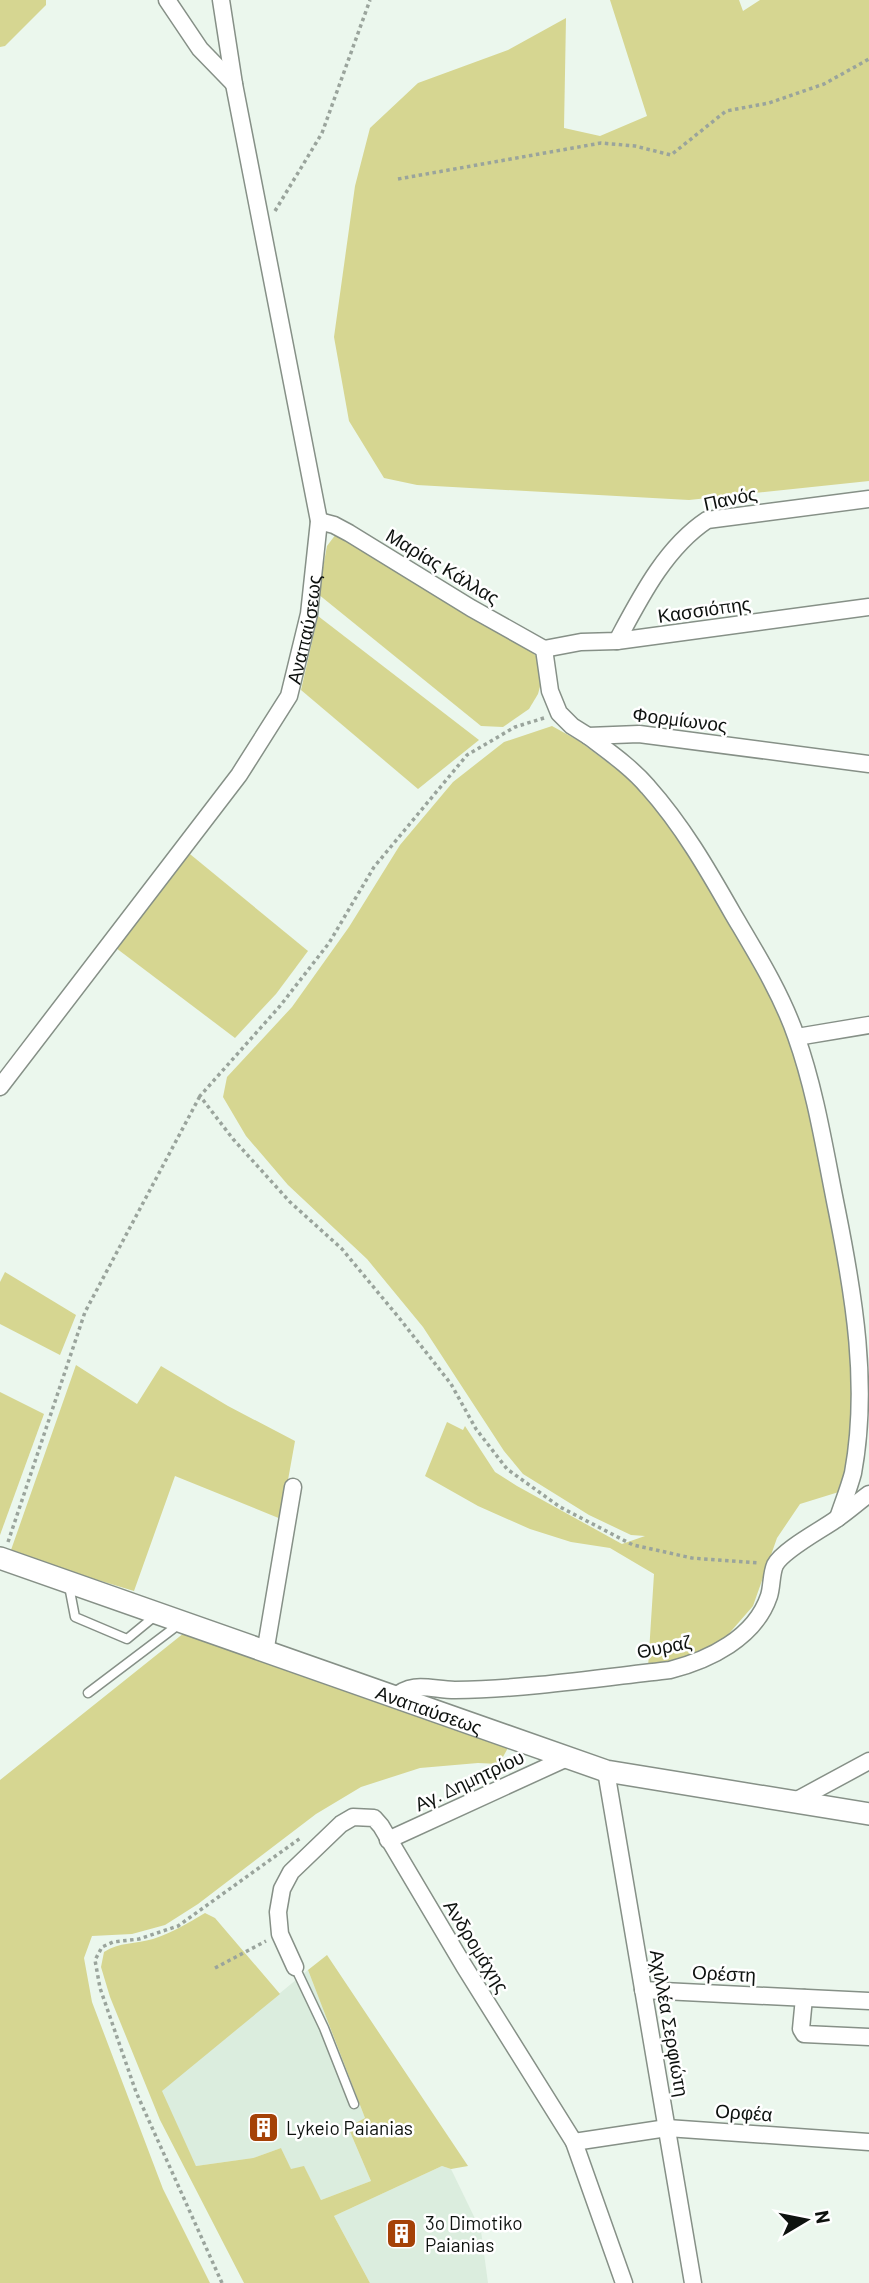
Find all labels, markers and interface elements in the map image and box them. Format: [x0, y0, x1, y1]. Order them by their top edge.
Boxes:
street label: Πανός [701, 481, 759, 515]
street label: Μαρίας Κάλλας [382, 523, 504, 609]
street label: Αναπαύσεως [281, 574, 325, 686]
street label: Κασσιόπης [656, 591, 752, 627]
street label: Φορμίωνος [631, 702, 729, 736]
street label: Θυραζ [635, 1629, 694, 1663]
street label: Αναπαύσεως [373, 1680, 485, 1738]
street label: Αγ. Δημητρίου [411, 1745, 527, 1815]
street label: Ανδρομάχης [439, 1895, 515, 1997]
street label: Αχιλλέα Σερφιώτη [646, 1948, 694, 2098]
street label: Ορέστη [692, 1960, 756, 1986]
street label: Ορφέα [715, 2099, 773, 2125]
building icon: Lykeio Paianias [246, 2110, 280, 2144]
place label: Lykeio Paianias [286, 2116, 413, 2139]
north arrow [771, 2185, 841, 2255]
text: N [811, 2209, 836, 2225]
place label: 3o Dimotiko Paianias [425, 2211, 523, 2256]
building icon: 3o Dimotiko Paianias [385, 2216, 419, 2250]

